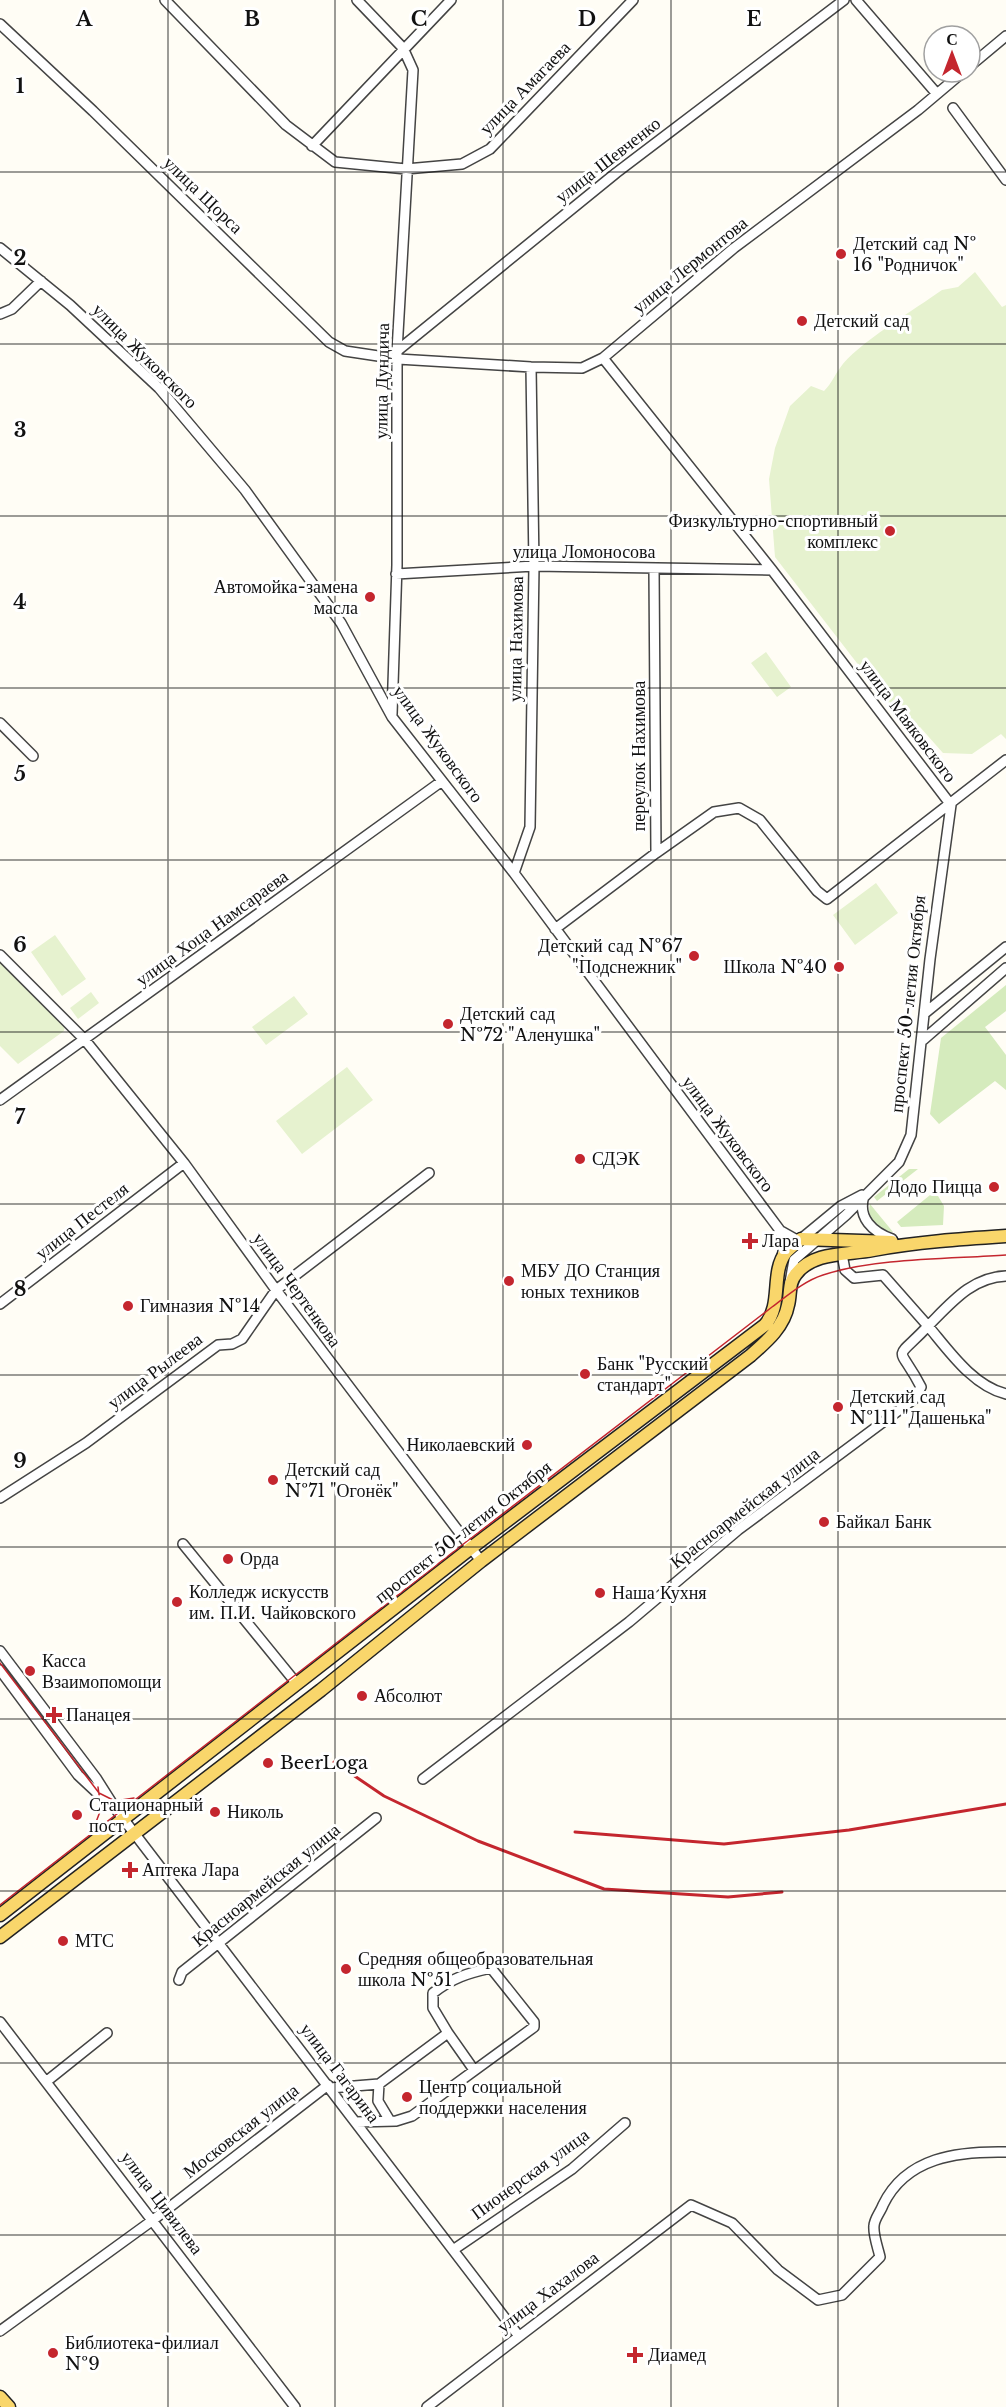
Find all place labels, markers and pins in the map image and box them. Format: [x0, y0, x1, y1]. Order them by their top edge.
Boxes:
place label: Детский сад № 16 "Родничок" [853, 233, 976, 276]
marker: Детский сад № 16 "Родничок" [834, 247, 848, 261]
place label: Детский сад [814, 310, 909, 332]
marker: Детский сад [795, 314, 809, 328]
place label: Физкультурно-спортивный комплекс [668, 510, 878, 553]
marker: Физкультурно-спортивный комплекс [883, 524, 897, 538]
place label: Автомойка-замена масла [214, 576, 358, 619]
marker: Автомойка-замена масла [363, 590, 377, 604]
place label: Детский сад №67 "Подснежник" [538, 935, 683, 978]
marker: Детский сад №67 "Подснежник" [687, 949, 701, 963]
place label: Школа №40 [724, 956, 827, 978]
marker: Школа №40 [832, 960, 846, 974]
place label: Детский сад №72 "Аленушка" [460, 1003, 600, 1046]
marker: Детский сад №72 "Аленушка" [441, 1017, 455, 1031]
place label: СДЭК [592, 1148, 641, 1170]
marker: СДЭК [573, 1152, 587, 1166]
place label: Додо Пицца [888, 1176, 982, 1198]
marker: Додо Пицца [987, 1180, 1001, 1194]
place label: Лара [762, 1230, 799, 1252]
marker: Лара [743, 1234, 757, 1248]
place label: МБУ ДО Станция юных техников [521, 1260, 660, 1303]
marker: МБУ ДО Станция юных техников [502, 1274, 516, 1288]
place label: Гимназия №14 [140, 1295, 260, 1317]
marker: Гимназия №14 [121, 1299, 135, 1313]
place label: Банк "Русский стандарт" [597, 1353, 708, 1396]
marker: Банк "Русский стандарт" [578, 1367, 592, 1381]
place label: Детский сад №111 "Дашенька" [850, 1386, 992, 1429]
marker: Детский сад №111 "Дашенька" [831, 1400, 845, 1414]
place label: Николаевский [406, 1434, 515, 1456]
marker: Николаевский [520, 1438, 534, 1452]
place label: Детский сад №71 "Огонёк" [285, 1459, 399, 1502]
marker: Детский сад №71 "Огонёк" [266, 1473, 280, 1487]
place label: Байкал Банк [836, 1511, 932, 1533]
marker: Байкал Банк [817, 1515, 831, 1529]
place label: Орда [240, 1548, 279, 1570]
marker: Орда [221, 1552, 235, 1566]
place label: Колледж искусств им. П.И. Чайковского [189, 1581, 356, 1624]
place label: Наша Кухня [612, 1582, 707, 1604]
marker: Наша Кухня [593, 1586, 607, 1600]
marker: Колледж искусств им. П.И. Чайковского [170, 1595, 184, 1609]
place label: Касса Взаимопомощи [42, 1650, 162, 1693]
marker: Касса Взаимопомощи [23, 1664, 37, 1678]
place label: Абсолют [374, 1685, 442, 1707]
marker: Абсолют [355, 1689, 369, 1703]
place label: Панацея [66, 1704, 131, 1726]
marker: Панацея [47, 1708, 61, 1722]
place label: BeerLoga [280, 1752, 368, 1774]
marker: BeerLoga [261, 1756, 275, 1770]
place label: Стационарный пост [89, 1794, 203, 1837]
place label: Николь [227, 1801, 283, 1823]
marker: Николь [208, 1805, 222, 1819]
marker: Стационарный пост [70, 1808, 84, 1822]
place label: Аптека Лара [142, 1859, 239, 1881]
marker: Аптека Лара [123, 1863, 137, 1877]
place label: МТС [75, 1930, 114, 1952]
marker: МТС [56, 1934, 70, 1948]
place label: Средняя общеобразовательная школа №51 [358, 1948, 593, 1991]
marker: Средняя общеобразовательная школа №51 [339, 1962, 353, 1976]
place label: Центр социальной поддержки населения [419, 2076, 587, 2119]
marker: Центр социальной поддержки населения [400, 2090, 414, 2104]
place label: Библиотека-филиал №9 [65, 2332, 219, 2375]
place label: Диамед [648, 2344, 706, 2366]
marker: Библиотека-филиал №9 [46, 2346, 60, 2360]
marker: Диамед [626, 2346, 644, 2364]

